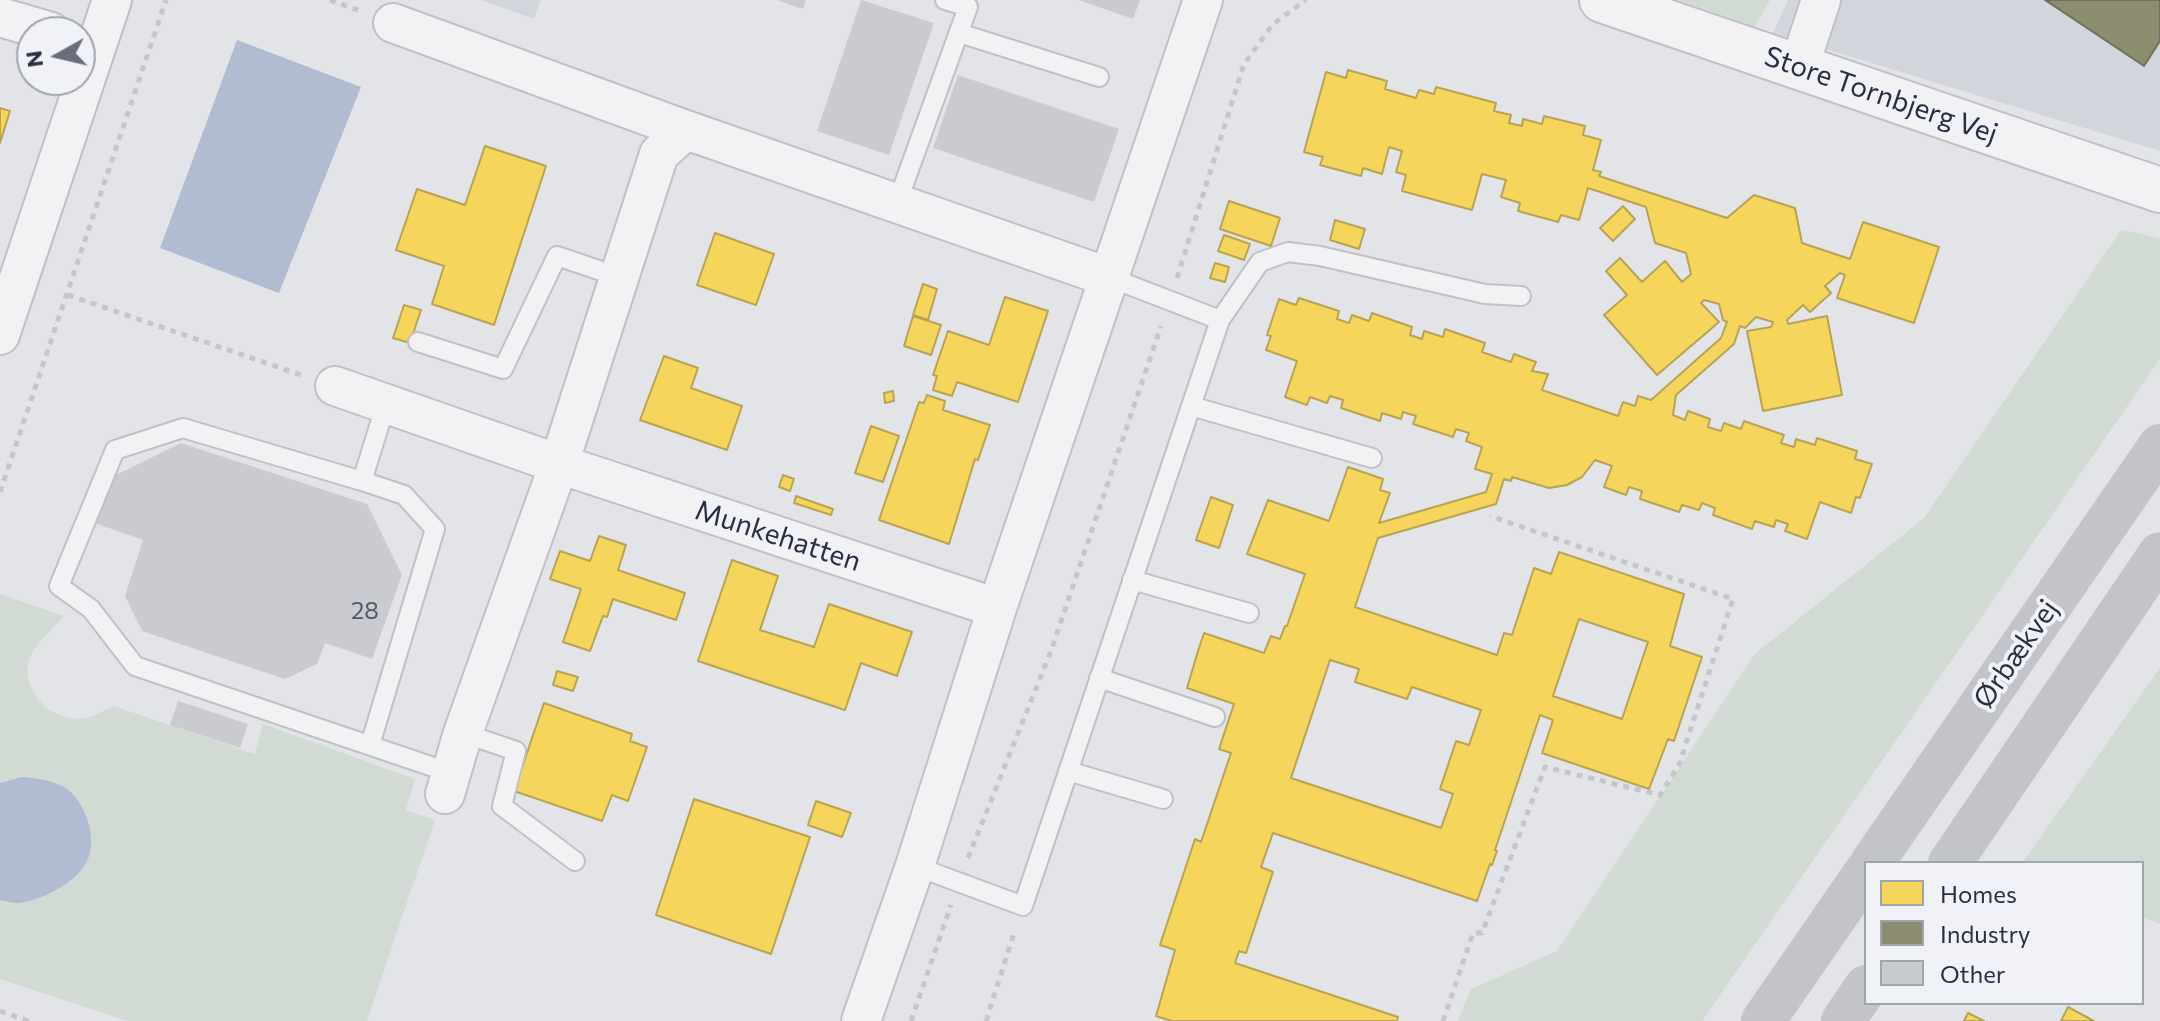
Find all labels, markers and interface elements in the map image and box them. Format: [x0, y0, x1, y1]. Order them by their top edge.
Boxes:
north arrow [16, 16, 96, 96]
street label: Store Tornbjerg Vej [1760, 39, 2002, 151]
text: N [19, 49, 48, 69]
street label: Munkehatten [691, 493, 865, 579]
street label: Ørbækvej [1967, 593, 2065, 715]
house number: 28 [351, 597, 379, 625]
legend [1864, 861, 2144, 1005]
text: Homes [1940, 879, 2017, 908]
text: Industry [1940, 919, 2030, 948]
text: Other [1940, 959, 2005, 988]

